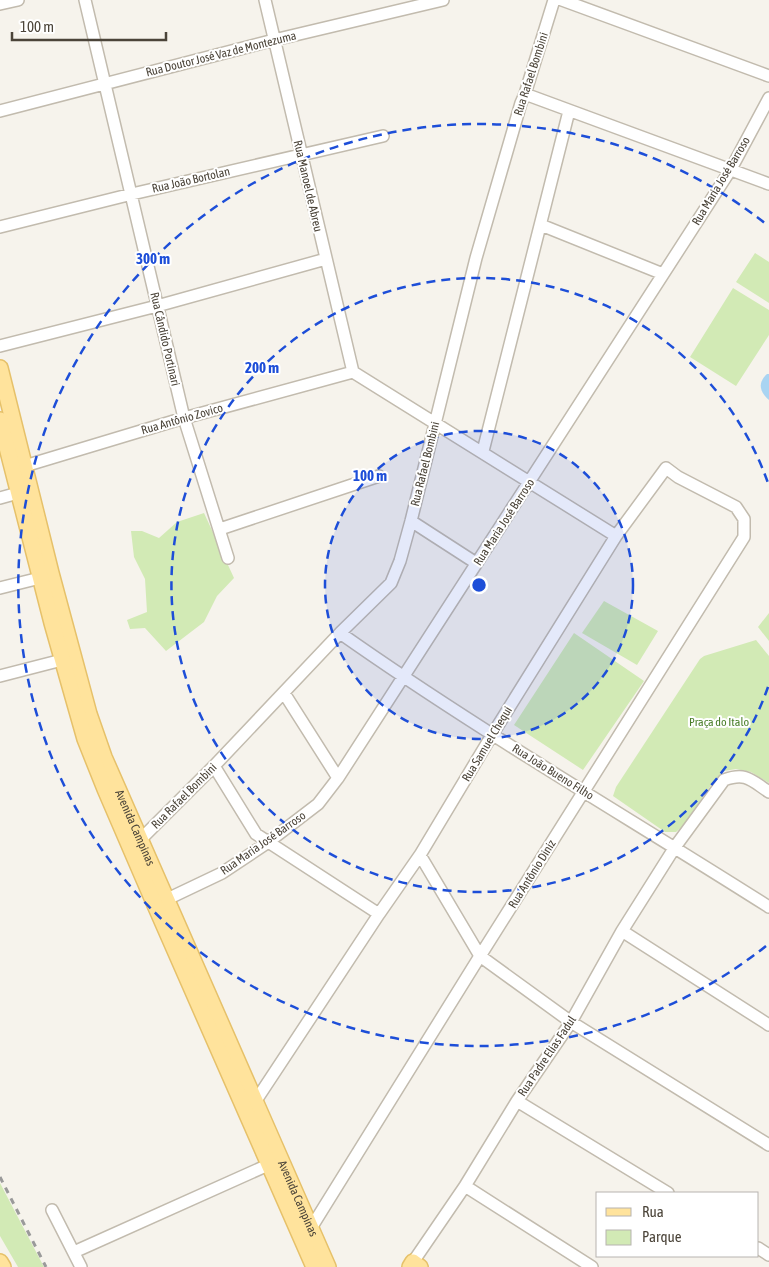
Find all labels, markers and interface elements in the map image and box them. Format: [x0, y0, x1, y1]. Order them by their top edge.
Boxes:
scale bar [12, 10, 166, 42]
text: 100 m [20, 18, 54, 35]
street label: Rua Doutor José Vaz de Montezuma [144, 29, 298, 79]
street label: Rua Rafael Bombini [511, 31, 551, 117]
street label: Rua Maria José Barroso [689, 134, 753, 228]
street label: Rua Manoel de Abreu [291, 139, 325, 233]
street label: Rua João Bortolan [151, 164, 231, 196]
text: 300 m [136, 250, 170, 267]
street label: Rua Cândido Portinari [147, 291, 183, 387]
text: 200 m [245, 359, 279, 376]
street label: Rua Antônio Zovico [140, 401, 225, 437]
street label: Rua Rafael Bombini [408, 420, 442, 508]
text: 100 m [353, 467, 387, 484]
street label: Rua Maria José Barroso [471, 476, 538, 568]
centre of rings [470, 576, 488, 594]
street label: Rua Samuel Chequi [459, 704, 515, 784]
park label: Praça do Italo [689, 715, 749, 729]
street label: Rua João Bueno Filho [510, 741, 597, 803]
street label: Rua Rafael Bombini [148, 760, 220, 832]
street label: Avenida Campinas [112, 788, 158, 868]
street label: Rua Maria José Barroso [218, 808, 309, 878]
street label: Rua Antônio Diniz [505, 837, 559, 911]
street label: Rua Padre Elias Fadul [515, 1012, 580, 1099]
street label: Avenida Campinas [275, 1158, 321, 1239]
legend [596, 1192, 759, 1257]
text: Rua [642, 1203, 664, 1220]
text: Parque [642, 1228, 682, 1245]

